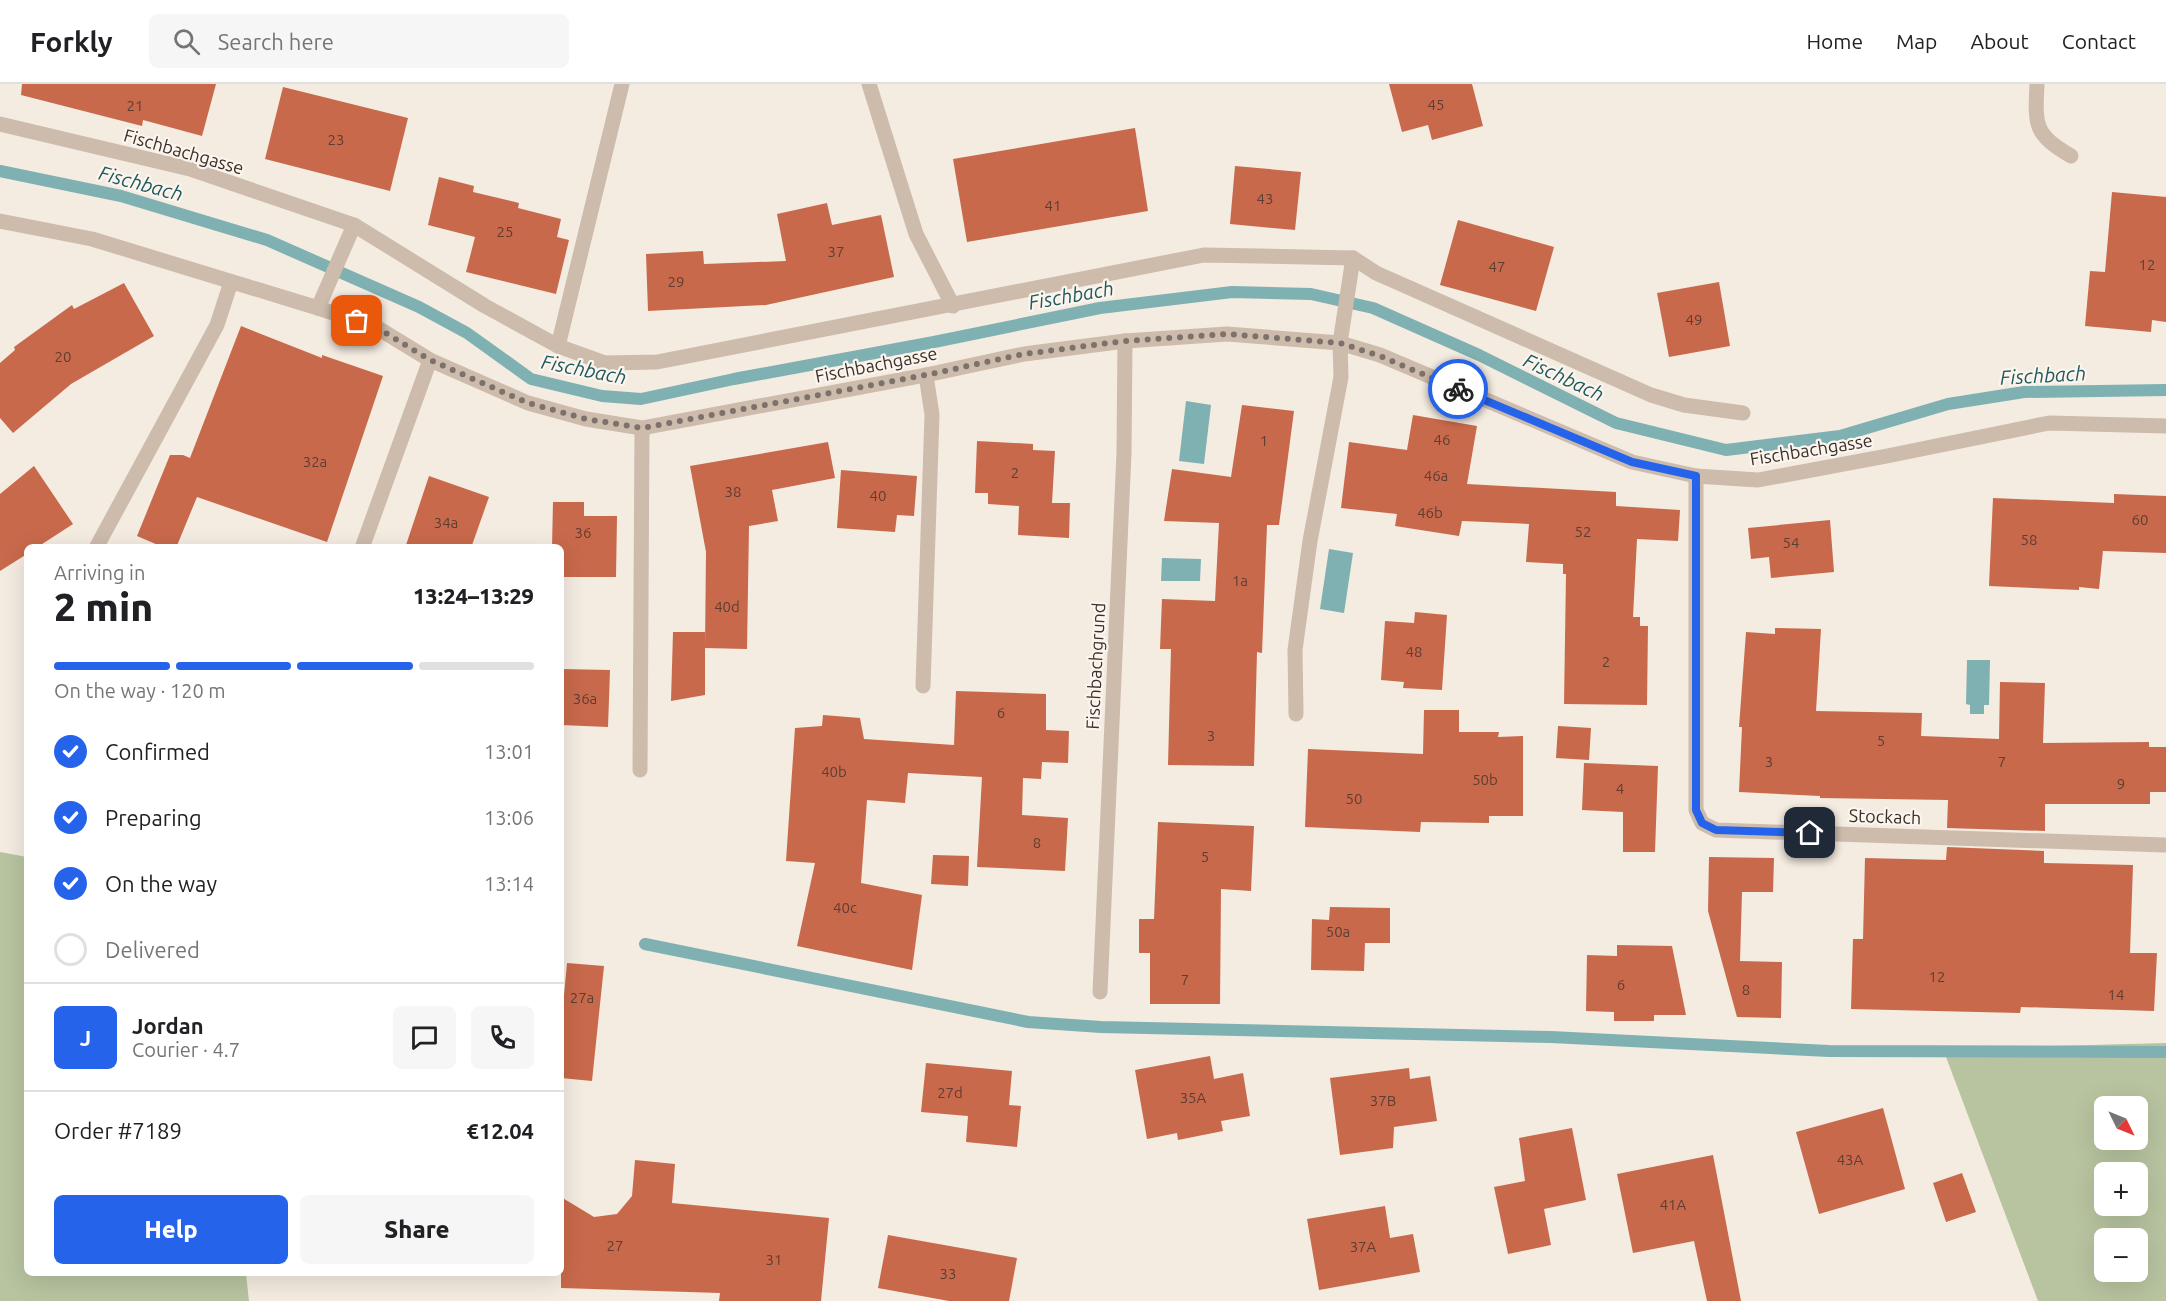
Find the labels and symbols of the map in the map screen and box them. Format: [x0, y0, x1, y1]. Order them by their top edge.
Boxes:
house number: 45 [1428, 96, 1444, 113]
house number: 21 [127, 97, 143, 114]
street label: Fischbachgasse [122, 124, 246, 178]
house number: 23 [328, 131, 344, 148]
water label: Fischbach [96, 161, 186, 205]
house number: 43 [1257, 190, 1273, 207]
house number: 41 [1045, 197, 1061, 214]
house number: 25 [497, 223, 513, 240]
house number: 37 [828, 243, 844, 260]
house number: 12 [2139, 256, 2155, 273]
house number: 47 [1489, 258, 1505, 275]
house number: 29 [668, 273, 684, 290]
water label: Fischbach [1027, 276, 1115, 314]
pin [331, 295, 382, 346]
house number: 49 [1686, 311, 1702, 328]
street label: Fischbachgasse [813, 342, 939, 386]
house number: 20 [55, 348, 71, 365]
water label: Fischbach [1520, 348, 1608, 406]
water label: Fischbach [539, 349, 629, 389]
courier [1428, 359, 1488, 419]
water label: Fischbach [1999, 361, 2087, 389]
street label: Fischbachgasse [1748, 429, 1874, 469]
house number: 46 [1434, 431, 1450, 448]
house number: 1 [1260, 432, 1268, 449]
house number: 32a [303, 453, 327, 470]
house number: 2 [1011, 464, 1019, 481]
house number: 46a [1424, 467, 1448, 484]
house number: 38 [725, 483, 741, 500]
house number: 40 [870, 487, 886, 504]
house number: 46b [1417, 504, 1443, 521]
house number: 60 [2132, 511, 2148, 528]
house number: 34a [434, 514, 458, 531]
house number: 52 [1575, 523, 1591, 540]
house number: 36 [575, 524, 591, 541]
house number: 58 [2021, 531, 2037, 548]
house number: 54 [1783, 534, 1799, 551]
house number: 1a [1232, 572, 1248, 589]
house number: 40d [714, 598, 740, 615]
street label: Fischbachgrund [1082, 602, 1108, 730]
house number: 48 [1406, 643, 1422, 660]
house number: 2 [1602, 653, 1610, 670]
house number: 36a [573, 690, 597, 707]
house number: 6 [997, 704, 1005, 721]
house number: 3 [1207, 727, 1215, 744]
house number: 5 [1877, 732, 1885, 749]
house number: 3 [1765, 753, 1773, 770]
house number: 7 [1998, 753, 2006, 770]
house number: 40b [821, 763, 847, 780]
house number: 50b [1472, 771, 1498, 788]
house number: 9 [2117, 775, 2125, 792]
house number: 4 [1616, 780, 1624, 797]
house number: 50 [1346, 790, 1362, 807]
street label: Stockach [1849, 805, 1921, 827]
pin [1784, 807, 1835, 858]
house number: 8 [1033, 834, 1041, 851]
house number: 5 [1201, 848, 1209, 865]
house number: 40c [833, 899, 857, 916]
house number: 50a [1326, 923, 1350, 940]
house number: 12 [1929, 968, 1945, 985]
house number: 7 [1181, 971, 1189, 988]
house number: 6 [1617, 976, 1625, 993]
house number: 8 [1742, 981, 1750, 998]
house number: 14 [2108, 986, 2124, 1003]
house number: 27a [570, 989, 594, 1006]
house number: 27d [937, 1084, 963, 1101]
house number: 35A [1180, 1089, 1207, 1106]
house number: 37B [1370, 1092, 1396, 1109]
north arrow [2094, 1096, 2148, 1150]
house number: 43A [1837, 1151, 1864, 1168]
house number: 41A [1660, 1196, 1687, 1213]
house number: 27 [607, 1237, 623, 1254]
house number: 37A [1350, 1238, 1377, 1255]
house number: 31 [766, 1251, 782, 1268]
house number: 33 [940, 1265, 956, 1282]

